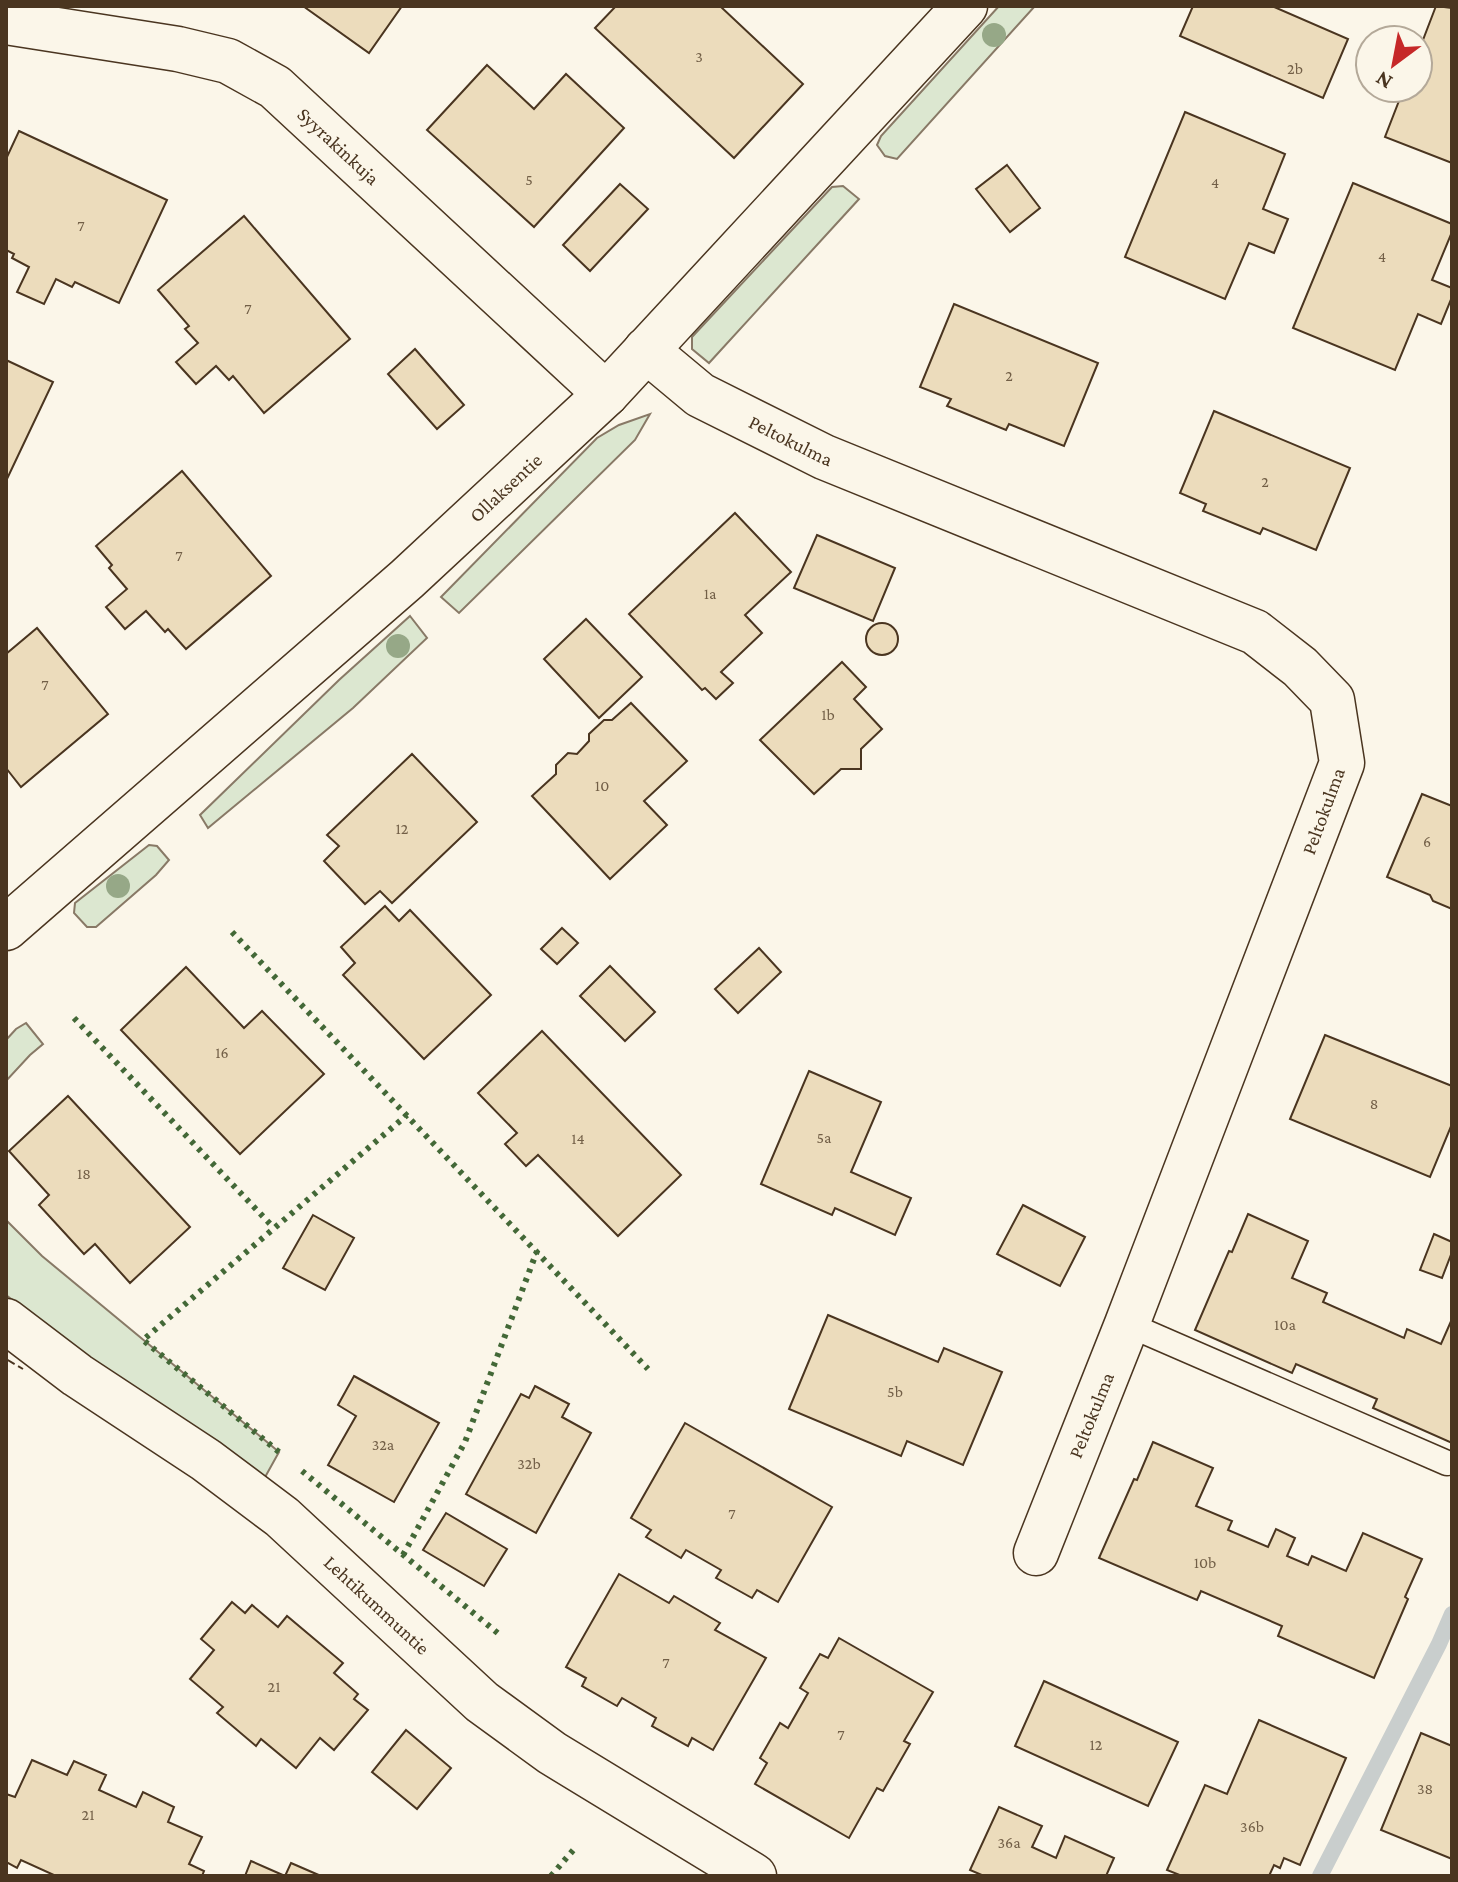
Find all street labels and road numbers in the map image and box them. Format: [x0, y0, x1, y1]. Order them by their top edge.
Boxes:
street label: Syyrakinkuja [293, 103, 384, 189]
street label: Peltokulma [745, 410, 836, 470]
street label: Ollaksentie [465, 448, 546, 526]
street label: Peltokulma [1297, 765, 1349, 857]
street label: Peltokulma [1064, 1369, 1118, 1461]
street label: Lehtikummuntie [320, 1551, 434, 1659]

